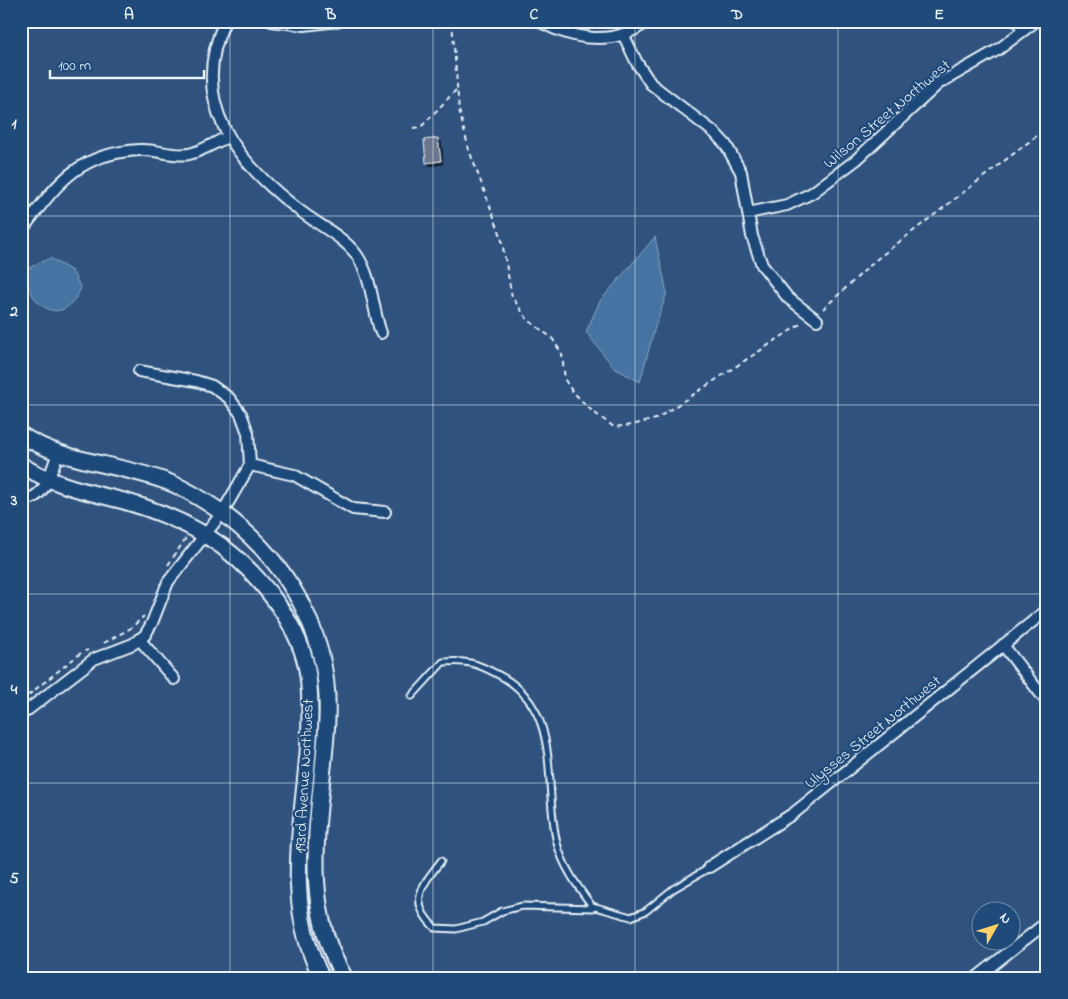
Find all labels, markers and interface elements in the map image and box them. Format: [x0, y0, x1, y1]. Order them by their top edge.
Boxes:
text: A [124, 3, 134, 27]
text: B [325, 3, 337, 27]
text: C [530, 3, 539, 27]
text: D [730, 3, 743, 27]
text: E [934, 3, 944, 27]
scale bar [50, 48, 204, 80]
street label: Wilson Street Northwest [818, 54, 957, 175]
text: 100 m [58, 55, 91, 77]
text: 1 [11, 112, 17, 136]
text: 2 [9, 300, 18, 324]
text: 3 [10, 489, 18, 513]
street label: Ulysses Street Northwest [800, 669, 947, 795]
text: 4 [10, 678, 18, 702]
street label: 193rd Avenue Northwest [289, 698, 321, 854]
text: 5 [9, 867, 19, 891]
north arrow [970, 902, 1020, 952]
text: N [994, 908, 1016, 929]

